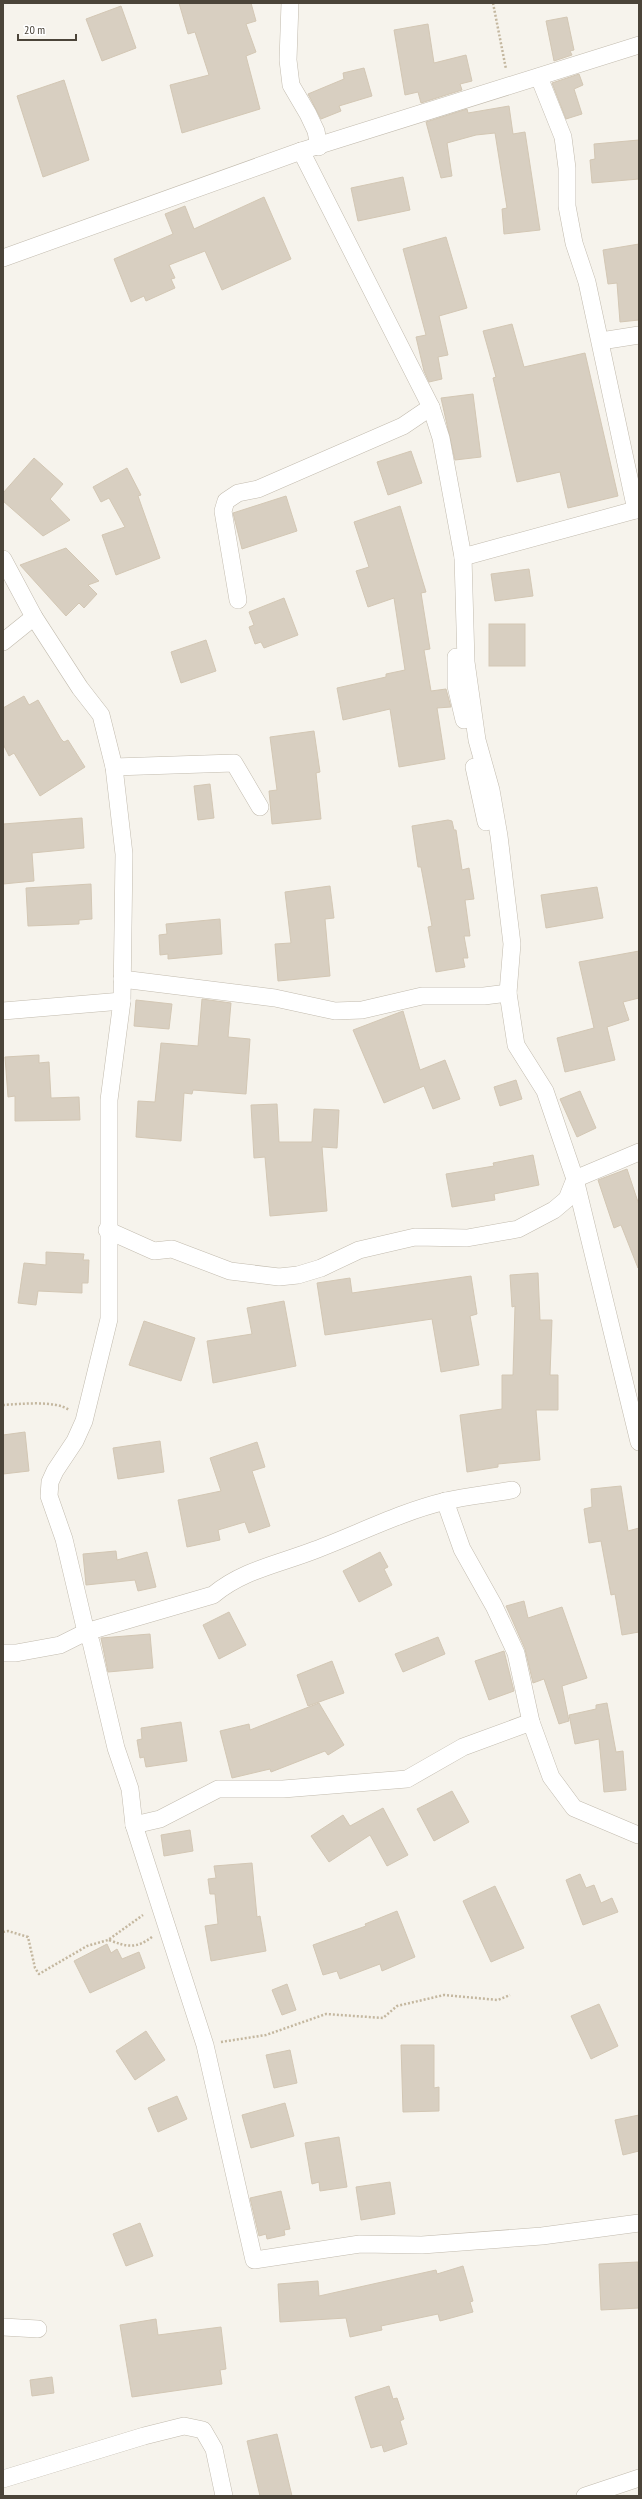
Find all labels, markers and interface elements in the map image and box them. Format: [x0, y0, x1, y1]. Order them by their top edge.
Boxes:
scale bar [18, 16, 76, 42]
text: 20 m [24, 22, 45, 37]

